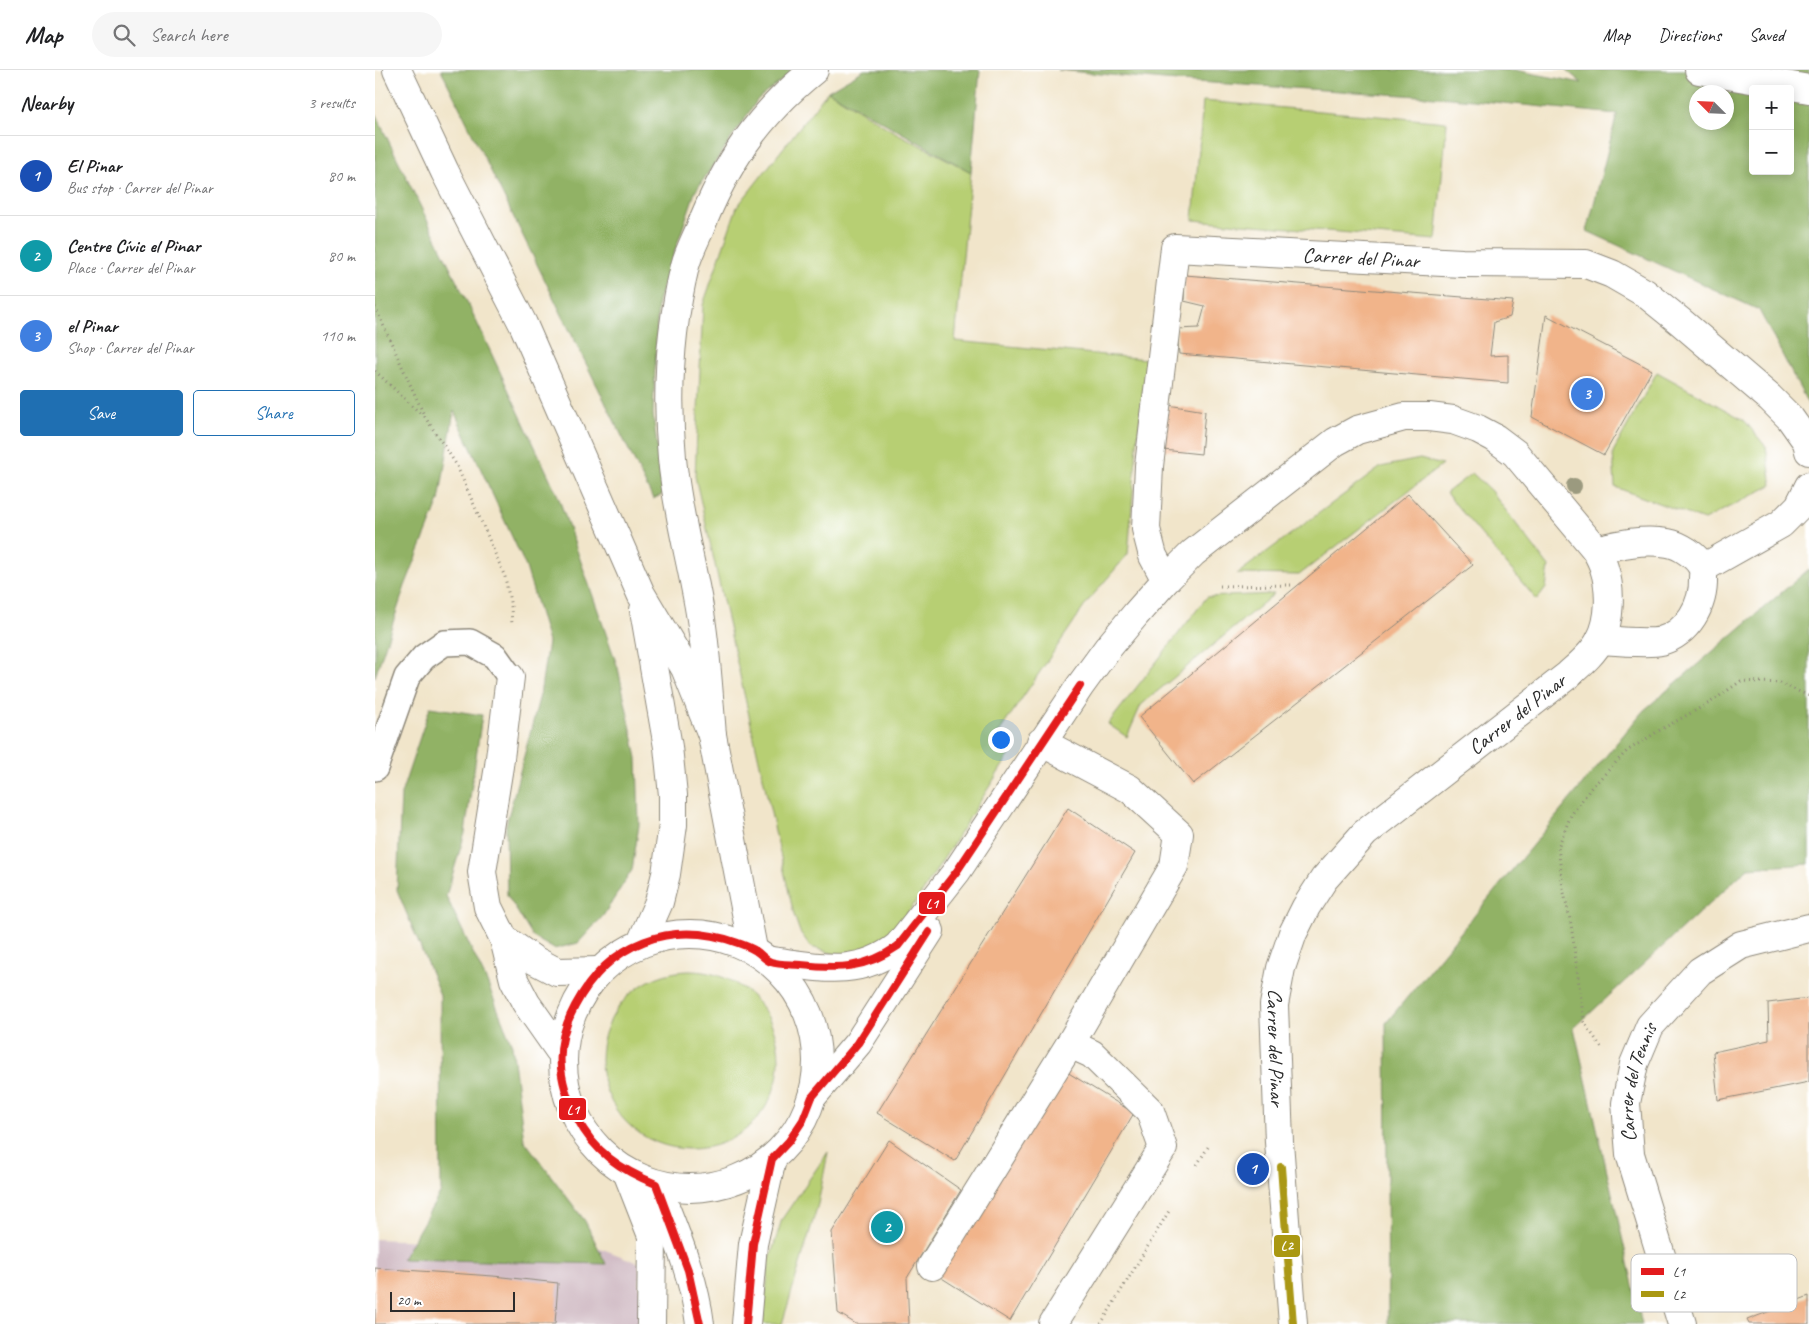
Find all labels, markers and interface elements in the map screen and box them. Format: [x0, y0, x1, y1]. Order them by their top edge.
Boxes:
search box [92, 12, 442, 57]
text: Map [25, 20, 62, 50]
icon: search [110, 21, 138, 49]
text: Search here [150, 23, 228, 47]
text: Map [1603, 24, 1630, 46]
text: Directions [1658, 24, 1721, 46]
text: Saved [1749, 24, 1784, 46]
north arrow [1689, 85, 1734, 130]
map controls [1749, 85, 1794, 175]
button: + [1749, 85, 1794, 130]
text: Nearby [20, 90, 73, 116]
text: 3 results [308, 93, 355, 113]
button: − [1749, 130, 1794, 175]
text: El Pinar [67, 154, 121, 178]
text: 1 [32, 166, 40, 186]
text: 80 m [328, 166, 355, 186]
text: Bus stop · Carrer del Pinar [67, 178, 213, 198]
text: Centre Cívic el Pinar [67, 234, 200, 258]
street label: Carrer del Pinar [1302, 242, 1422, 274]
text: 2 [32, 246, 40, 266]
text: 80 m [328, 246, 355, 266]
text: Place · Carrer del Pinar [67, 258, 195, 278]
text: el Pinar [67, 314, 118, 338]
text: 3 [32, 326, 40, 346]
text: 110 m [321, 326, 355, 346]
text: Shop · Carrer del Pinar [67, 338, 194, 358]
pin: 3 [1571, 375, 1603, 413]
button: Save [20, 390, 183, 436]
button: Share [193, 390, 355, 436]
street label: Carrer del Pinar [1463, 666, 1573, 760]
your location [988, 727, 1014, 753]
line badge: L1 [918, 891, 946, 915]
text: L1 [926, 895, 940, 912]
street label: Carrer del Pinar [1260, 987, 1291, 1109]
street label: Carrer del Tennis [1613, 1017, 1663, 1143]
line badge: L1 [558, 1097, 587, 1121]
text: L1 [567, 1101, 581, 1118]
pin: 1 [1237, 1150, 1269, 1188]
pin: 2 [871, 1208, 903, 1246]
line badge: L2 [1273, 1234, 1301, 1258]
text: L2 [1281, 1237, 1295, 1254]
legend [1631, 1254, 1797, 1312]
text: L1 [1673, 1263, 1686, 1280]
text: L2 [1673, 1286, 1687, 1303]
scale bar [390, 1289, 515, 1312]
text: 20 m [397, 1292, 421, 1309]

